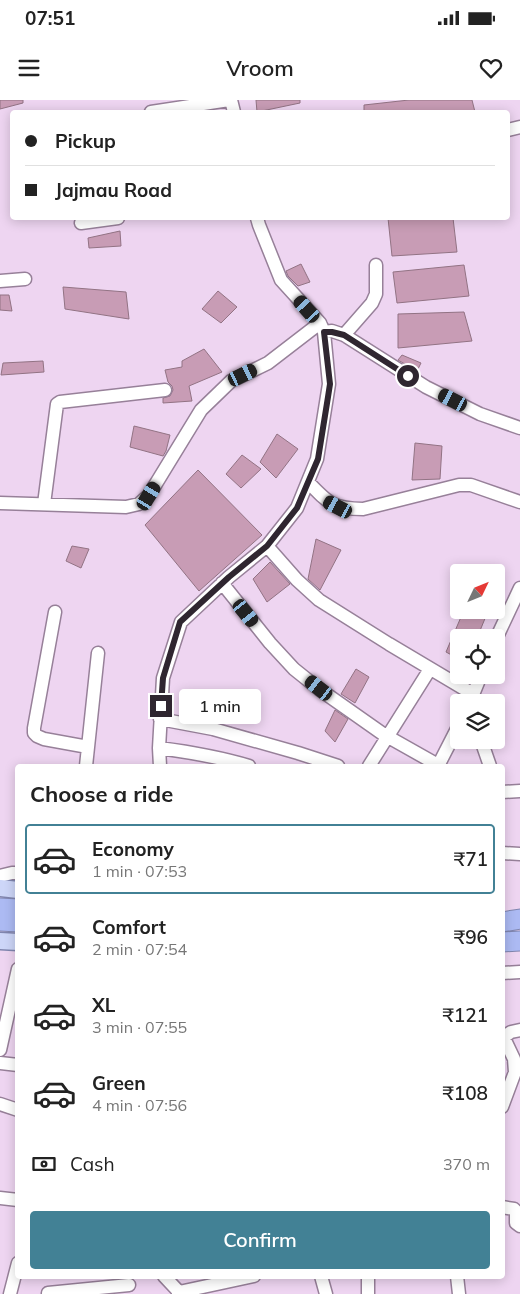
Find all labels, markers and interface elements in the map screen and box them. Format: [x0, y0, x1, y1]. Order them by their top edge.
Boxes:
text: 07:51 [25, 6, 75, 30]
icon: menu [15, 54, 43, 82]
text: Vroom [226, 54, 294, 82]
icon: heart [477, 54, 505, 82]
text: Pickup [55, 129, 116, 153]
text: Jajmau Road [55, 178, 172, 202]
car [291, 293, 322, 325]
car [226, 362, 259, 388]
route start [397, 365, 419, 387]
car [436, 387, 469, 413]
car [134, 479, 163, 513]
car [321, 493, 354, 521]
north arrow [450, 564, 505, 619]
map controls [450, 564, 505, 749]
car [230, 597, 261, 629]
button: locate [450, 629, 505, 684]
car [302, 673, 335, 703]
callout: 1 min [178, 688, 261, 724]
button: layers [450, 694, 505, 749]
route end [150, 695, 172, 717]
text: 1 min [199, 696, 241, 716]
text: Choose a ride [30, 780, 173, 808]
icon: car [32, 837, 77, 882]
text: Economy [92, 837, 174, 861]
text: ₹71 [454, 847, 488, 871]
text: 1 min · 07:53 [92, 861, 187, 881]
icon: car [32, 915, 77, 960]
text: Comfort [92, 915, 166, 939]
text: ₹96 [454, 925, 488, 949]
text: 2 min · 07:54 [92, 939, 187, 959]
icon: car [32, 993, 77, 1038]
text: XL [92, 993, 115, 1017]
text: ₹121 [442, 1003, 488, 1027]
text: 3 min · 07:55 [92, 1017, 187, 1037]
icon: car [32, 1071, 77, 1116]
text: Green [92, 1071, 146, 1095]
text: ₹108 [442, 1081, 488, 1105]
text: 4 min · 07:56 [92, 1095, 187, 1115]
icon: cash [30, 1150, 58, 1178]
text: Cash [70, 1152, 115, 1176]
text: 370 m [443, 1154, 490, 1174]
button: Confirm [30, 1211, 490, 1269]

